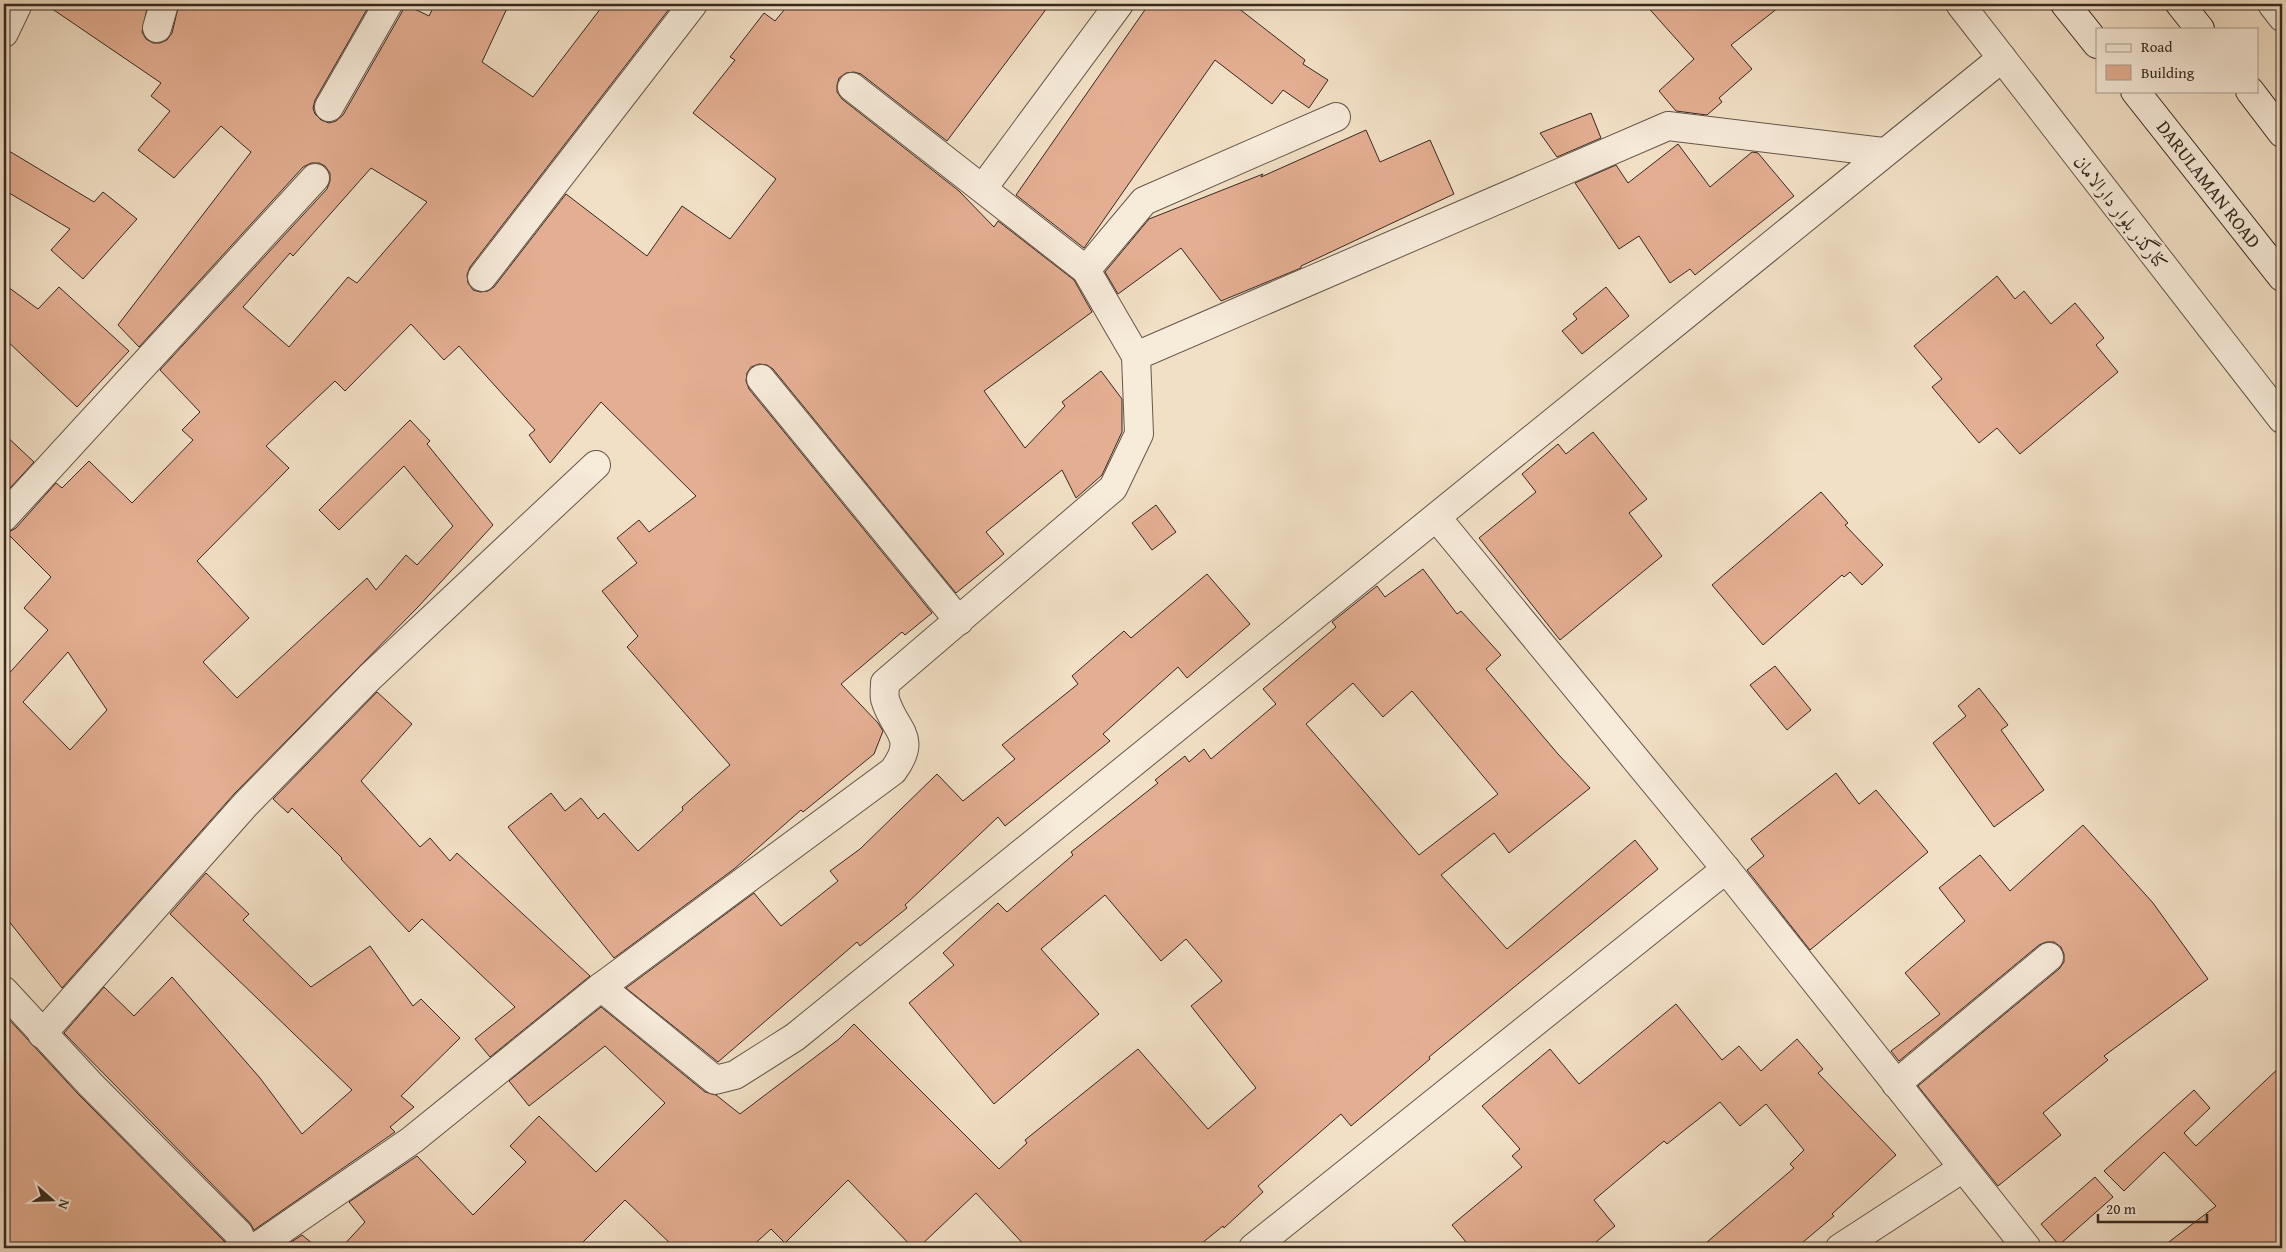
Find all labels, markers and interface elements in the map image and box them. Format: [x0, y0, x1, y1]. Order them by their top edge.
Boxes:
legend [2096, 28, 2258, 92]
text: Road [2141, 36, 2172, 57]
text: Building [2141, 62, 2195, 83]
street label: DARULAMAN ROAD [2150, 114, 2268, 254]
street label: کنارگذر بلوار دارالامان [2067, 149, 2175, 275]
north arrow [28, 1174, 78, 1224]
scale bar [2098, 1192, 2207, 1224]
text: N [53, 1197, 75, 1213]
text: 20 m [2106, 1198, 2137, 1219]

